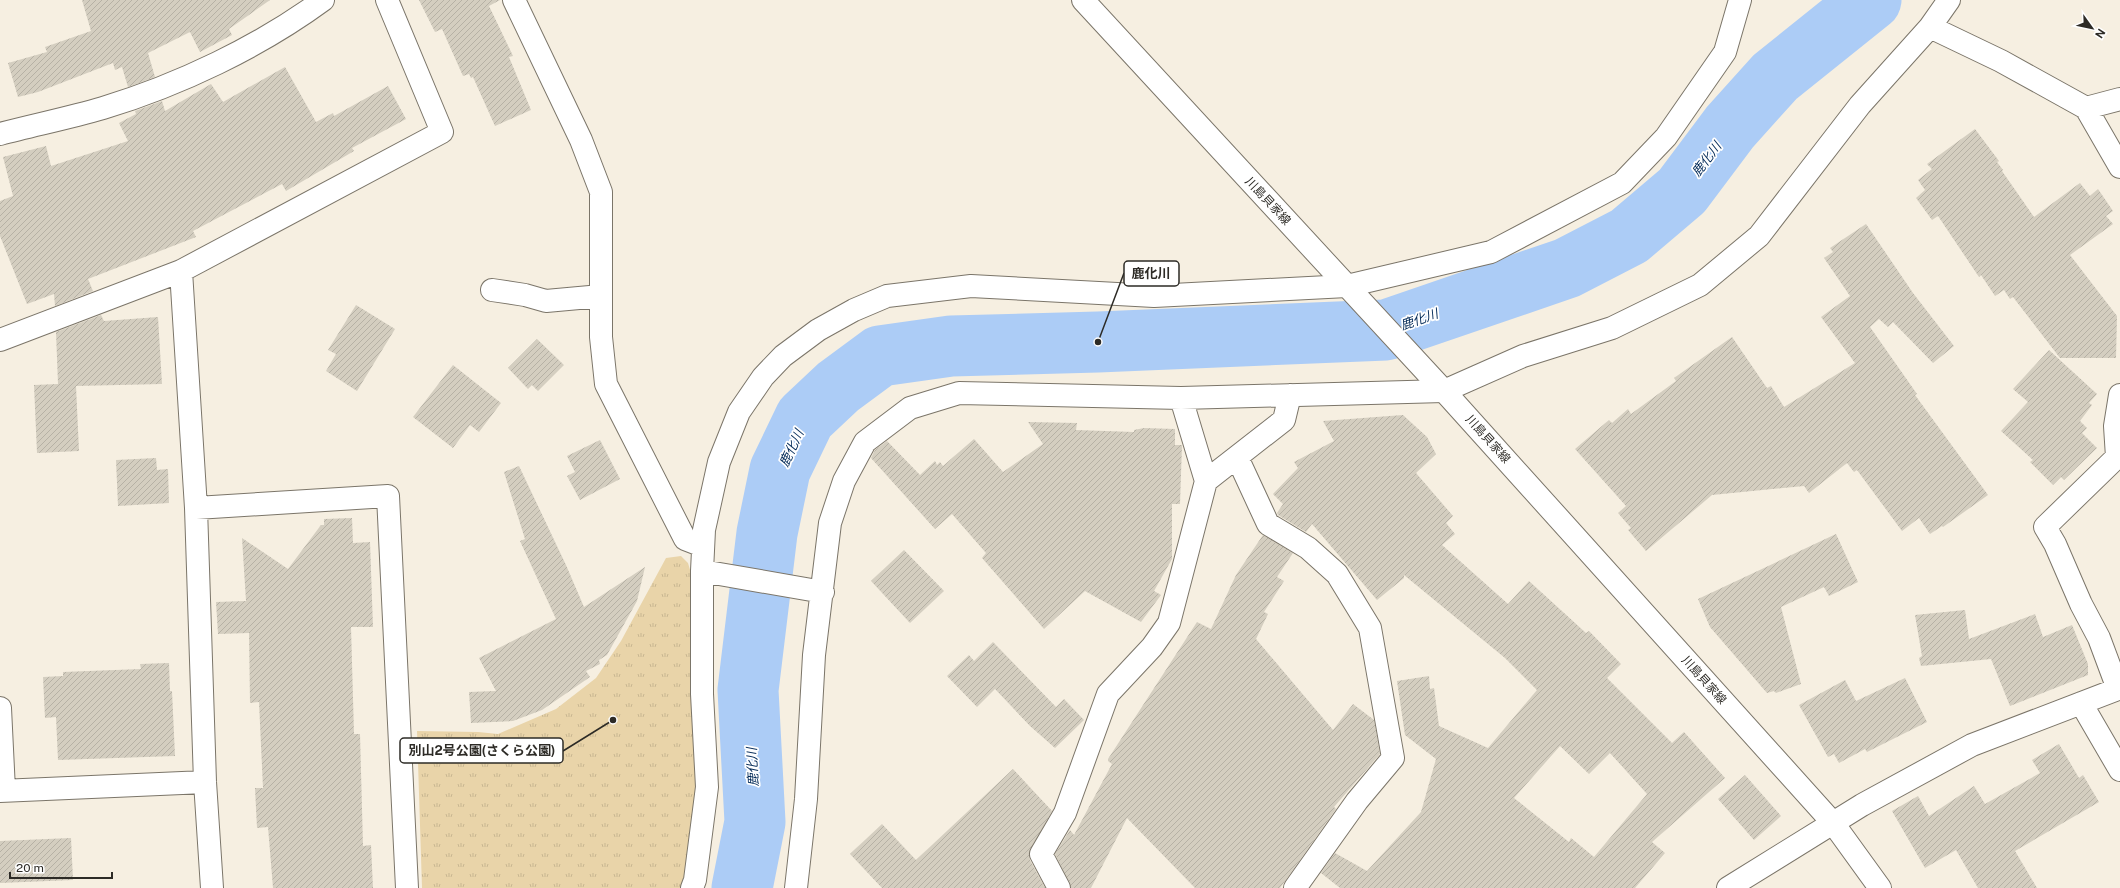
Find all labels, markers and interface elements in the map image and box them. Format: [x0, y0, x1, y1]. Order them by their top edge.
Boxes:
north arrow [2072, 8, 2112, 48]
text: N [2093, 27, 2108, 40]
water label: 鹿化川 [1689, 138, 1725, 179]
street label: 川島貝家線 [1242, 174, 1294, 228]
callout: 鹿化川 [1124, 261, 1179, 286]
text: 鹿化川 [1131, 266, 1171, 281]
water label: 鹿化川 [1398, 305, 1442, 333]
street label: 川島貝家線 [1463, 412, 1513, 466]
water label: 鹿化川 [776, 426, 807, 469]
street label: 川島貝家線 [1679, 653, 1729, 707]
callout: 別山2号公園(さくら公園) [400, 738, 563, 763]
text: 別山2号公園(さくら公園) [409, 743, 555, 758]
water label: 鹿化川 [744, 745, 761, 787]
scale bar [10, 854, 112, 880]
text: 20 m [16, 861, 44, 875]

